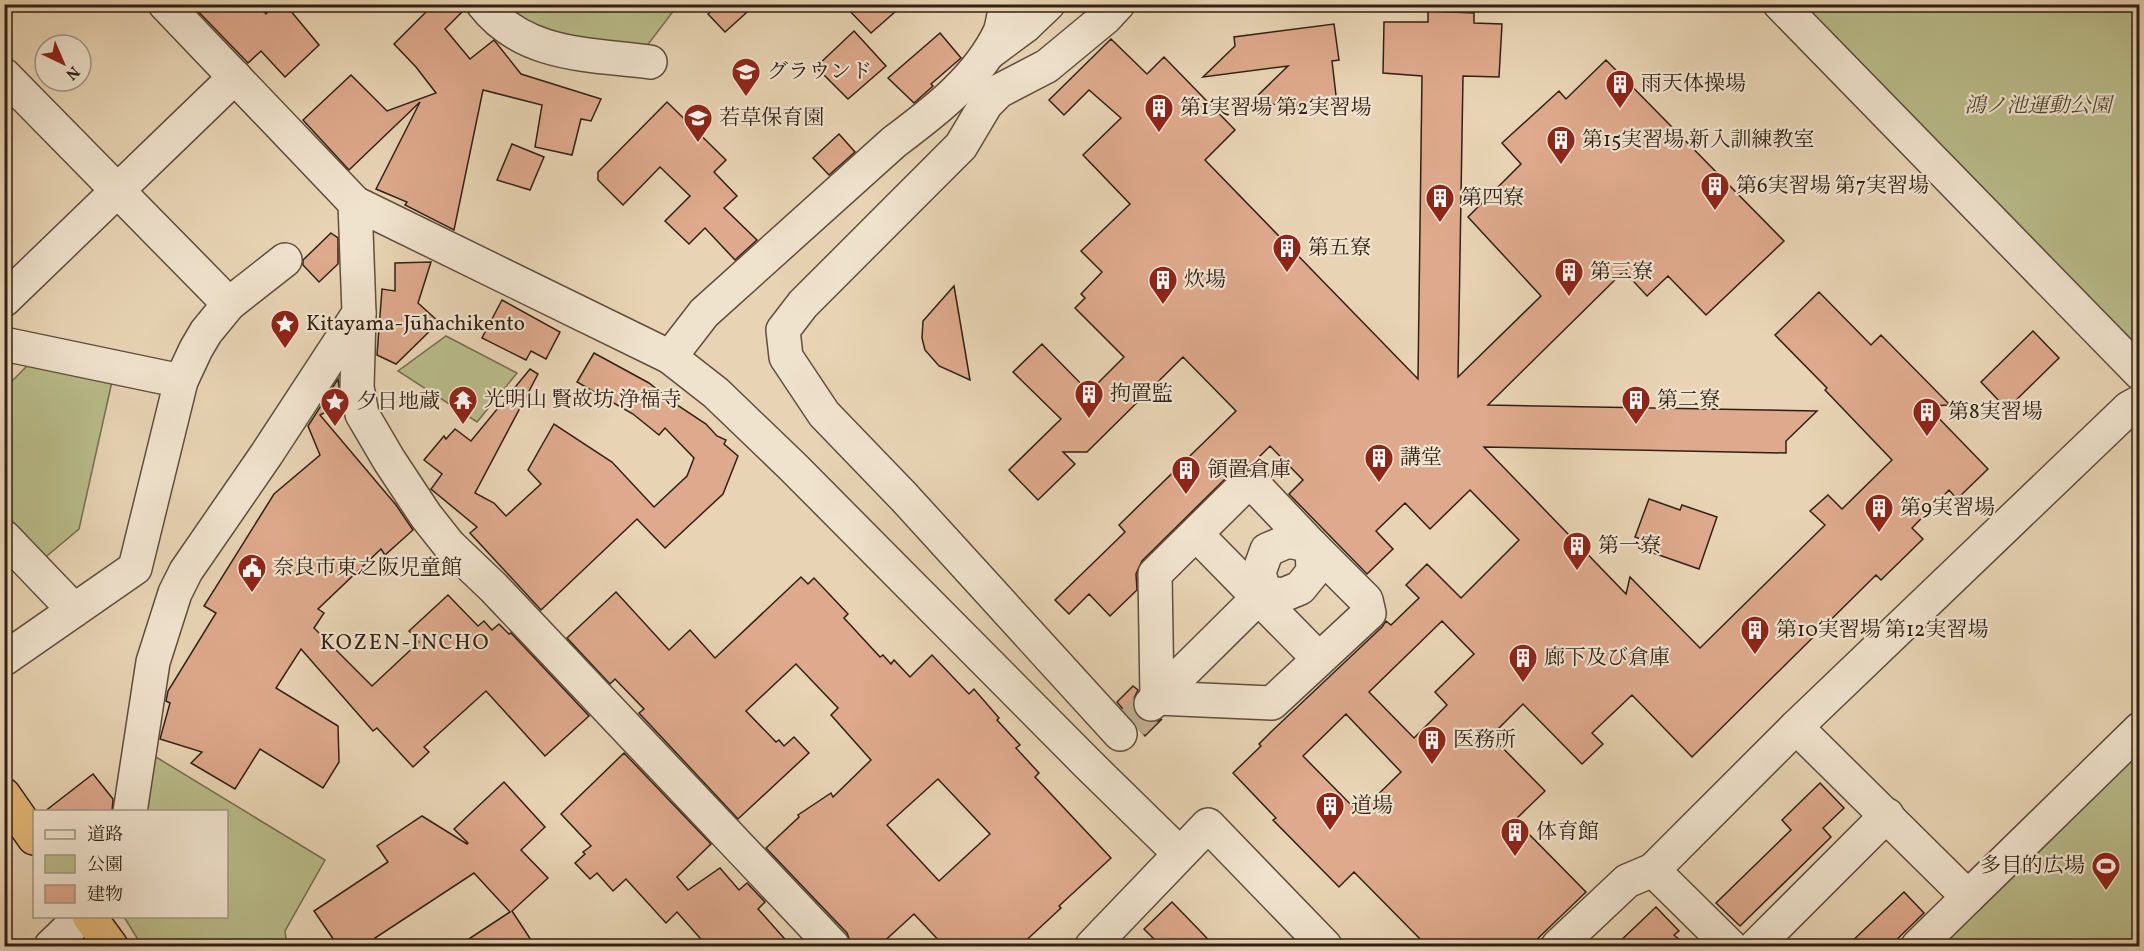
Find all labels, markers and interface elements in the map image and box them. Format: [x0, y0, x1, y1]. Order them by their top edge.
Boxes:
north arrow [33, 33, 93, 93]
school or university icon: グラウンド [730, 56, 762, 98]
place label: グラウンド [767, 58, 872, 87]
text: N [60, 60, 84, 85]
building icon: 雨天体操場 [1604, 68, 1636, 110]
place label: 雨天体操場 [1641, 70, 1746, 99]
building icon: 第1実習場 第2実習場 [1143, 92, 1175, 134]
park label: 鴻ノ池運動公園 [1965, 92, 2114, 121]
place label: 第1実習場 第2実習場 [1180, 94, 1372, 123]
school or university icon: 若草保育園 [682, 102, 714, 144]
place label: 若草保育園 [719, 104, 824, 133]
building icon: 第15実習場 新入訓練教室 [1545, 124, 1577, 166]
place label: 第15実習場 新入訓練教室 [1582, 126, 1814, 155]
building icon: 第6実習場 第7実習場 [1699, 170, 1731, 212]
place label: 第6実習場 第7実習場 [1736, 172, 1929, 201]
building icon: 第四寮 [1424, 182, 1456, 224]
place label: 第四寮 [1461, 184, 1524, 213]
building icon: 第五寮 [1271, 232, 1303, 274]
place label: 第五寮 [1308, 234, 1371, 263]
building icon: 第三寮 [1553, 256, 1585, 298]
place label: 第三寮 [1590, 258, 1653, 287]
building icon: 炊場 [1147, 264, 1179, 306]
place label: 炊場 [1184, 266, 1226, 295]
place icon: Kitayama-Jūhachikento [269, 308, 301, 350]
place label: Kitayama-Jūhachikento [306, 310, 525, 339]
building icon: 拘置監 [1073, 378, 1105, 420]
place label: 拘置監 [1110, 380, 1173, 409]
temple icon: 光明山 賢故坊 浄福寺 [447, 384, 479, 426]
building icon: 第二寮 [1620, 384, 1652, 426]
place icon: 夕日地蔵 [319, 386, 351, 428]
place label: 光明山 賢故坊 浄福寺 [484, 386, 681, 415]
place label: 第二寮 [1657, 386, 1720, 415]
place label: 夕日地蔵 [356, 388, 440, 417]
building icon: 第8実習場 [1911, 396, 1943, 438]
place label: 第8実習場 [1948, 398, 2043, 427]
building icon: 講堂 [1363, 442, 1395, 484]
place label: 講堂 [1400, 444, 1442, 473]
building icon: 領置倉庫 [1170, 454, 1202, 496]
place label: 領置倉庫 [1207, 456, 1291, 485]
building icon: 第9実習場 [1863, 492, 1895, 534]
place label: 第9実習場 [1900, 494, 1995, 523]
building icon: 第一寮 [1561, 530, 1593, 572]
place label: 第一寮 [1598, 532, 1661, 561]
public building icon: 奈良市東之阪児童館 [236, 552, 268, 594]
place label: 奈良市東之阪児童館 [273, 554, 462, 583]
building icon: 第10実習場 第12実習場 [1739, 614, 1771, 656]
place label: 第10実習場 第12実習場 [1776, 616, 1988, 645]
district label: KOZEN-INCHO [320, 628, 490, 659]
building icon: 廊下及び倉庫 [1507, 642, 1539, 684]
place label: 廊下及び倉庫 [1544, 644, 1670, 673]
building icon: 医務所 [1416, 724, 1448, 766]
place label: 医務所 [1453, 726, 1516, 755]
building icon: 道場 [1314, 790, 1346, 832]
place label: 道場 [1351, 792, 1393, 821]
legend [33, 810, 228, 918]
building icon: 体育館 [1499, 816, 1531, 858]
place label: 体育館 [1536, 818, 1599, 847]
text: 道路 [87, 823, 123, 848]
sports icon: 多目的広場 [2090, 850, 2122, 892]
place label: 多目的広場 [1980, 852, 2085, 881]
text: 公園 [87, 853, 123, 878]
text: 建物 [87, 883, 123, 908]

